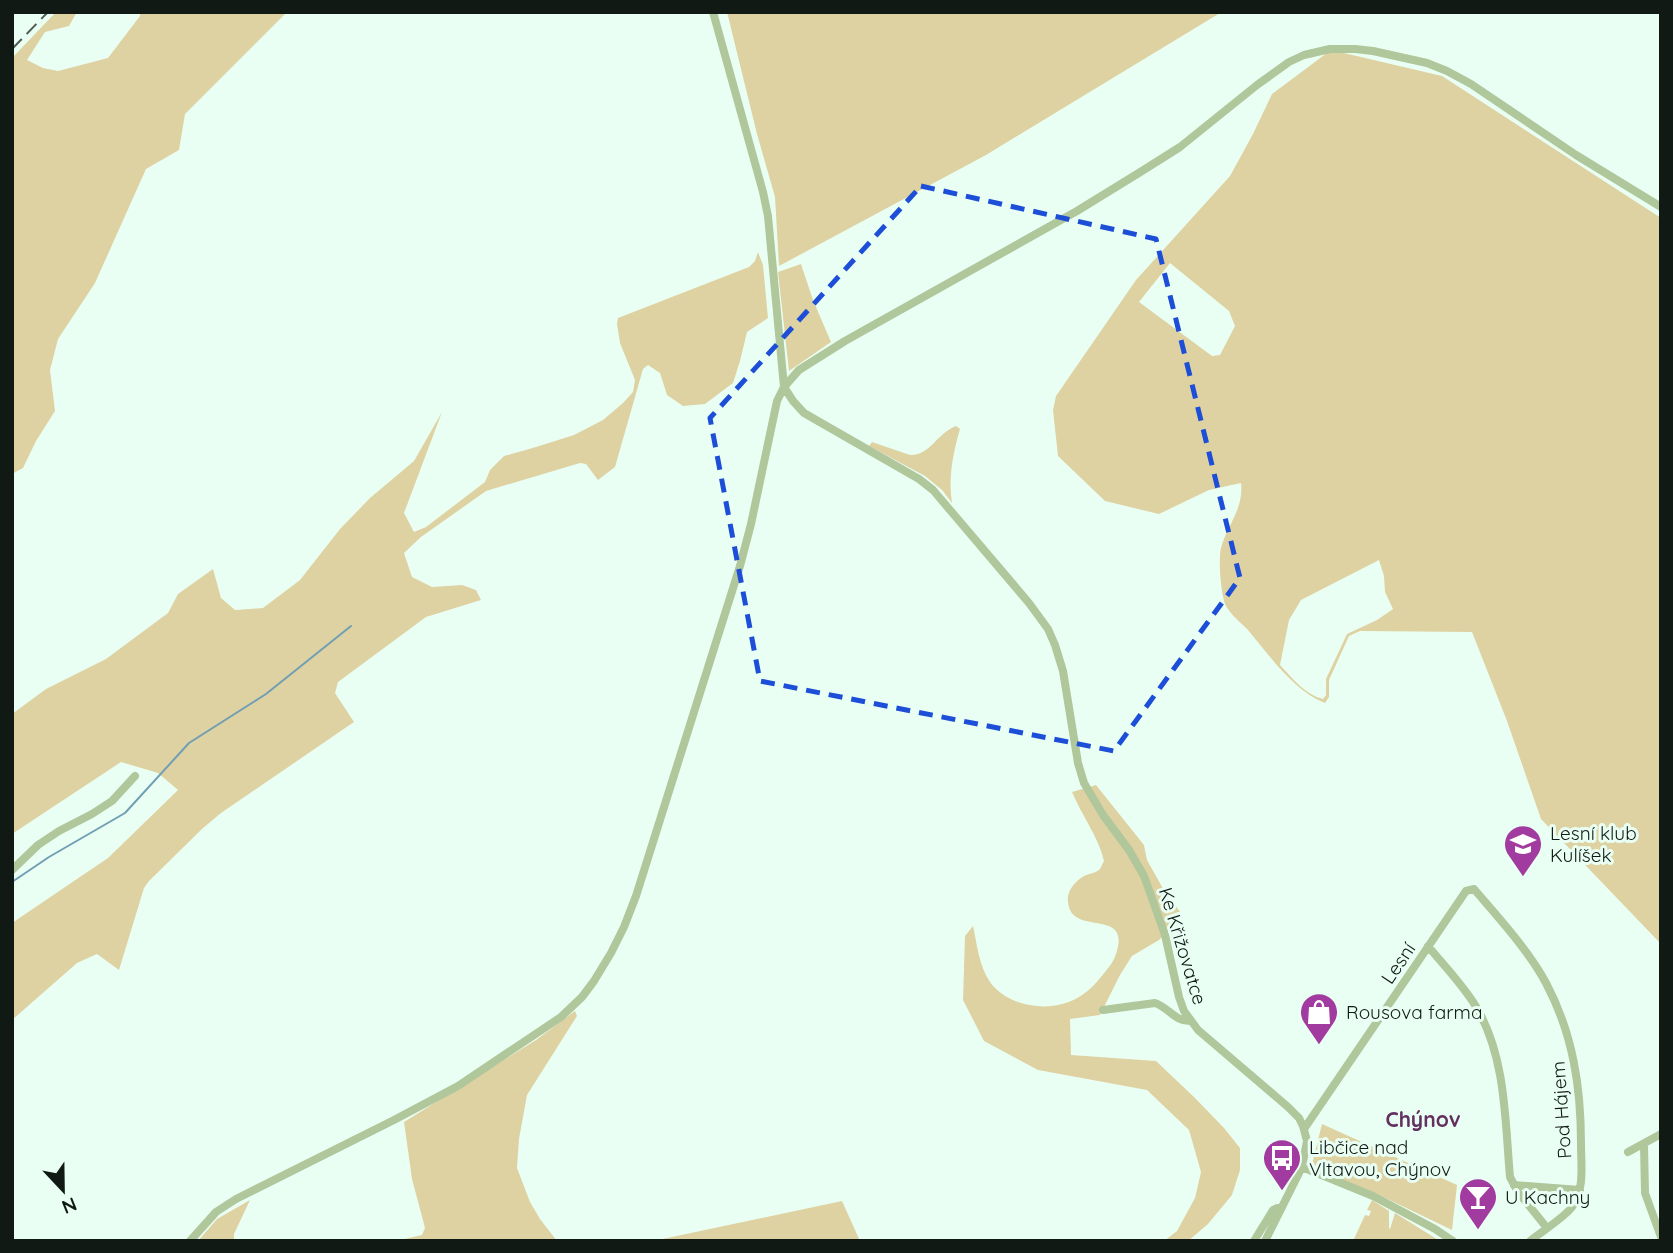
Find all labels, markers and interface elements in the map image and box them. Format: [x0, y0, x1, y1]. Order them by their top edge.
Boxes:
place label: Lesní klub Kulíšek [1550, 821, 1637, 867]
school or university icon: Lesní klub Kulíšek [1502, 823, 1544, 878]
street label: Ke Křižovatce [1154, 884, 1212, 1008]
street label: Lesní [1376, 937, 1421, 988]
shop icon: Rousova farma [1298, 991, 1340, 1046]
place label: Rousova farma [1346, 1000, 1482, 1024]
street label: Pod Hájem [1546, 1060, 1576, 1160]
district label: Chýnov [1385, 1106, 1461, 1132]
place label: Libčice nad Vltavou, Chýnov [1309, 1135, 1451, 1181]
bus stop icon: Libčice nad Vltavou, Chýnov [1261, 1137, 1303, 1192]
north arrow [28, 1155, 98, 1225]
bar icon: U Kachny [1457, 1176, 1499, 1231]
place label: U Kachny [1505, 1185, 1590, 1209]
text: N [58, 1192, 80, 1220]

